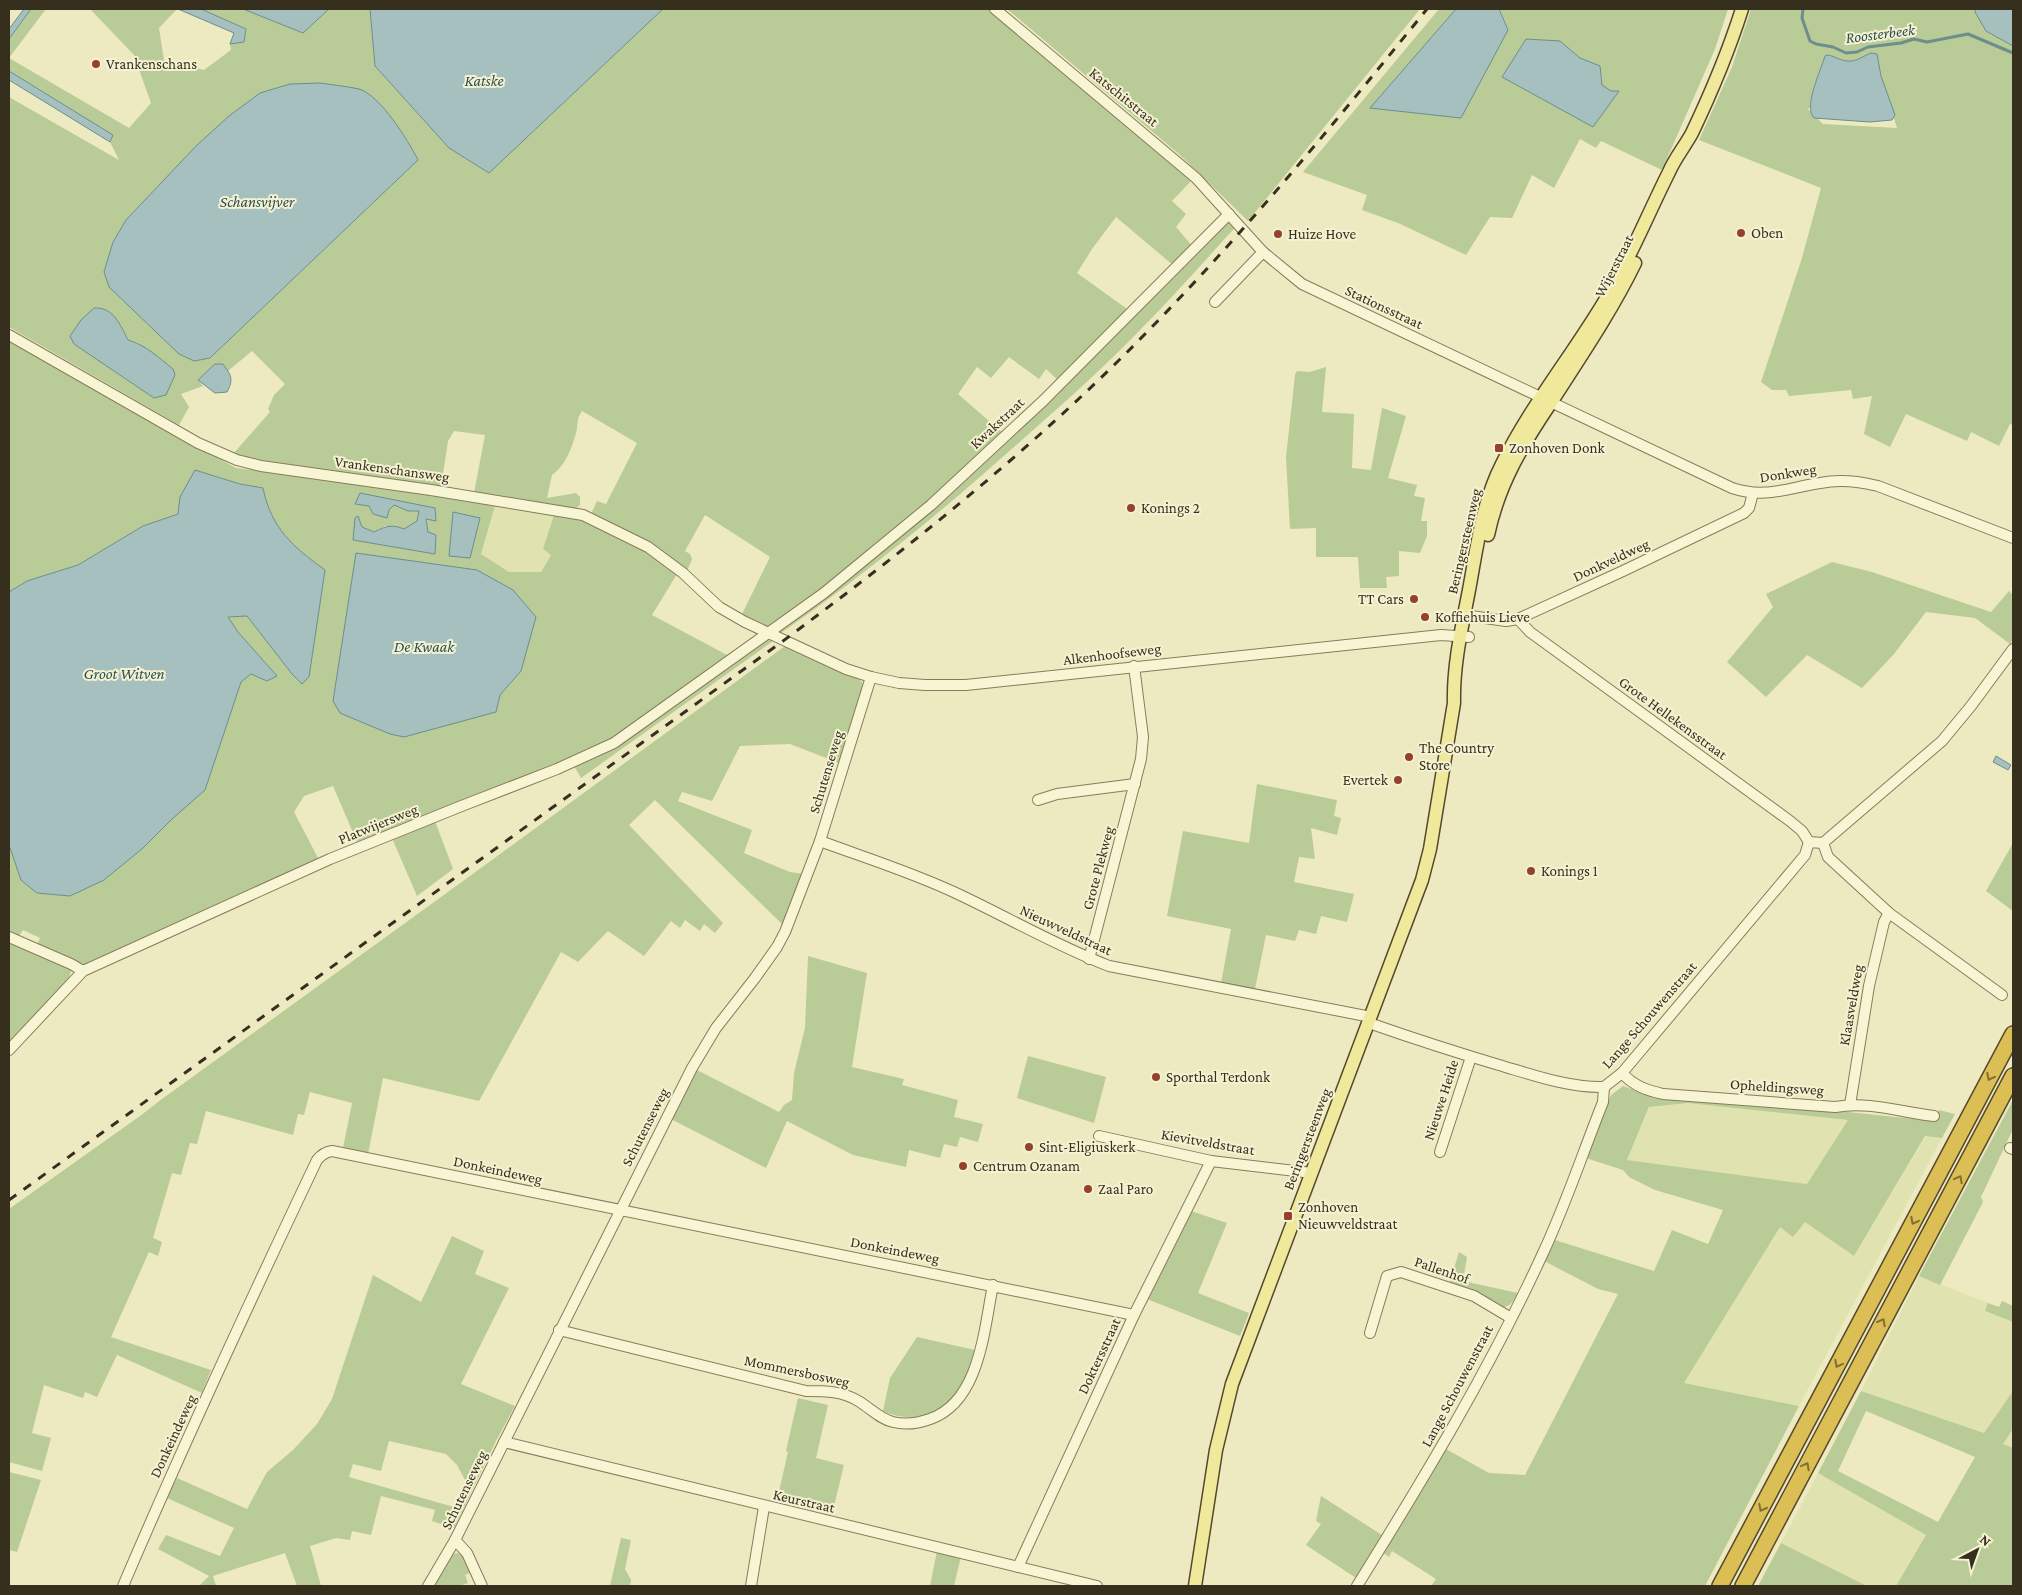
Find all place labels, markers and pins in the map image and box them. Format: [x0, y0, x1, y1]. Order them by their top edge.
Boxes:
place label: Vrankenschans [106, 56, 197, 72]
marker: Vrankenschans [90, 58, 102, 70]
place label: Oben [1751, 225, 1783, 241]
place label: Huize Hove [1288, 226, 1357, 242]
marker: Oben [1735, 227, 1747, 239]
marker: Huize Hove [1272, 228, 1284, 240]
place label: Zonhoven Donk [1509, 440, 1606, 456]
marker: Zonhoven Donk [1493, 442, 1505, 454]
place label: Konings 2 [1141, 500, 1200, 517]
marker: Konings 2 [1125, 502, 1137, 514]
place label: TT Cars [1358, 591, 1404, 607]
marker: TT Cars [1408, 593, 1420, 605]
place label: Koffiehuis Lieve [1435, 609, 1530, 625]
marker: Koffiehuis Lieve [1419, 611, 1431, 623]
place label: The Country Store [1419, 740, 1494, 773]
marker: The Country Store [1403, 751, 1415, 763]
place label: Evertek [1343, 772, 1389, 788]
marker: Evertek [1392, 774, 1404, 786]
place label: Konings 1 [1541, 863, 1598, 880]
marker: Konings 1 [1525, 865, 1537, 877]
place label: Sporthal Terdonk [1166, 1069, 1271, 1086]
marker: Sporthal Terdonk [1150, 1071, 1162, 1083]
place label: Sint-Eligiuskerk [1039, 1139, 1136, 1156]
marker: Sint-Eligiuskerk [1023, 1141, 1035, 1153]
place label: Centrum Ozanam [973, 1158, 1080, 1174]
marker: Centrum Ozanam [957, 1160, 969, 1172]
place label: Zaal Paro [1098, 1181, 1153, 1197]
marker: Zaal Paro [1082, 1183, 1094, 1195]
place label: Zonhoven Nieuwveldstraat [1298, 1199, 1398, 1232]
marker: Zonhoven Nieuwveldstraat [1282, 1210, 1294, 1222]

